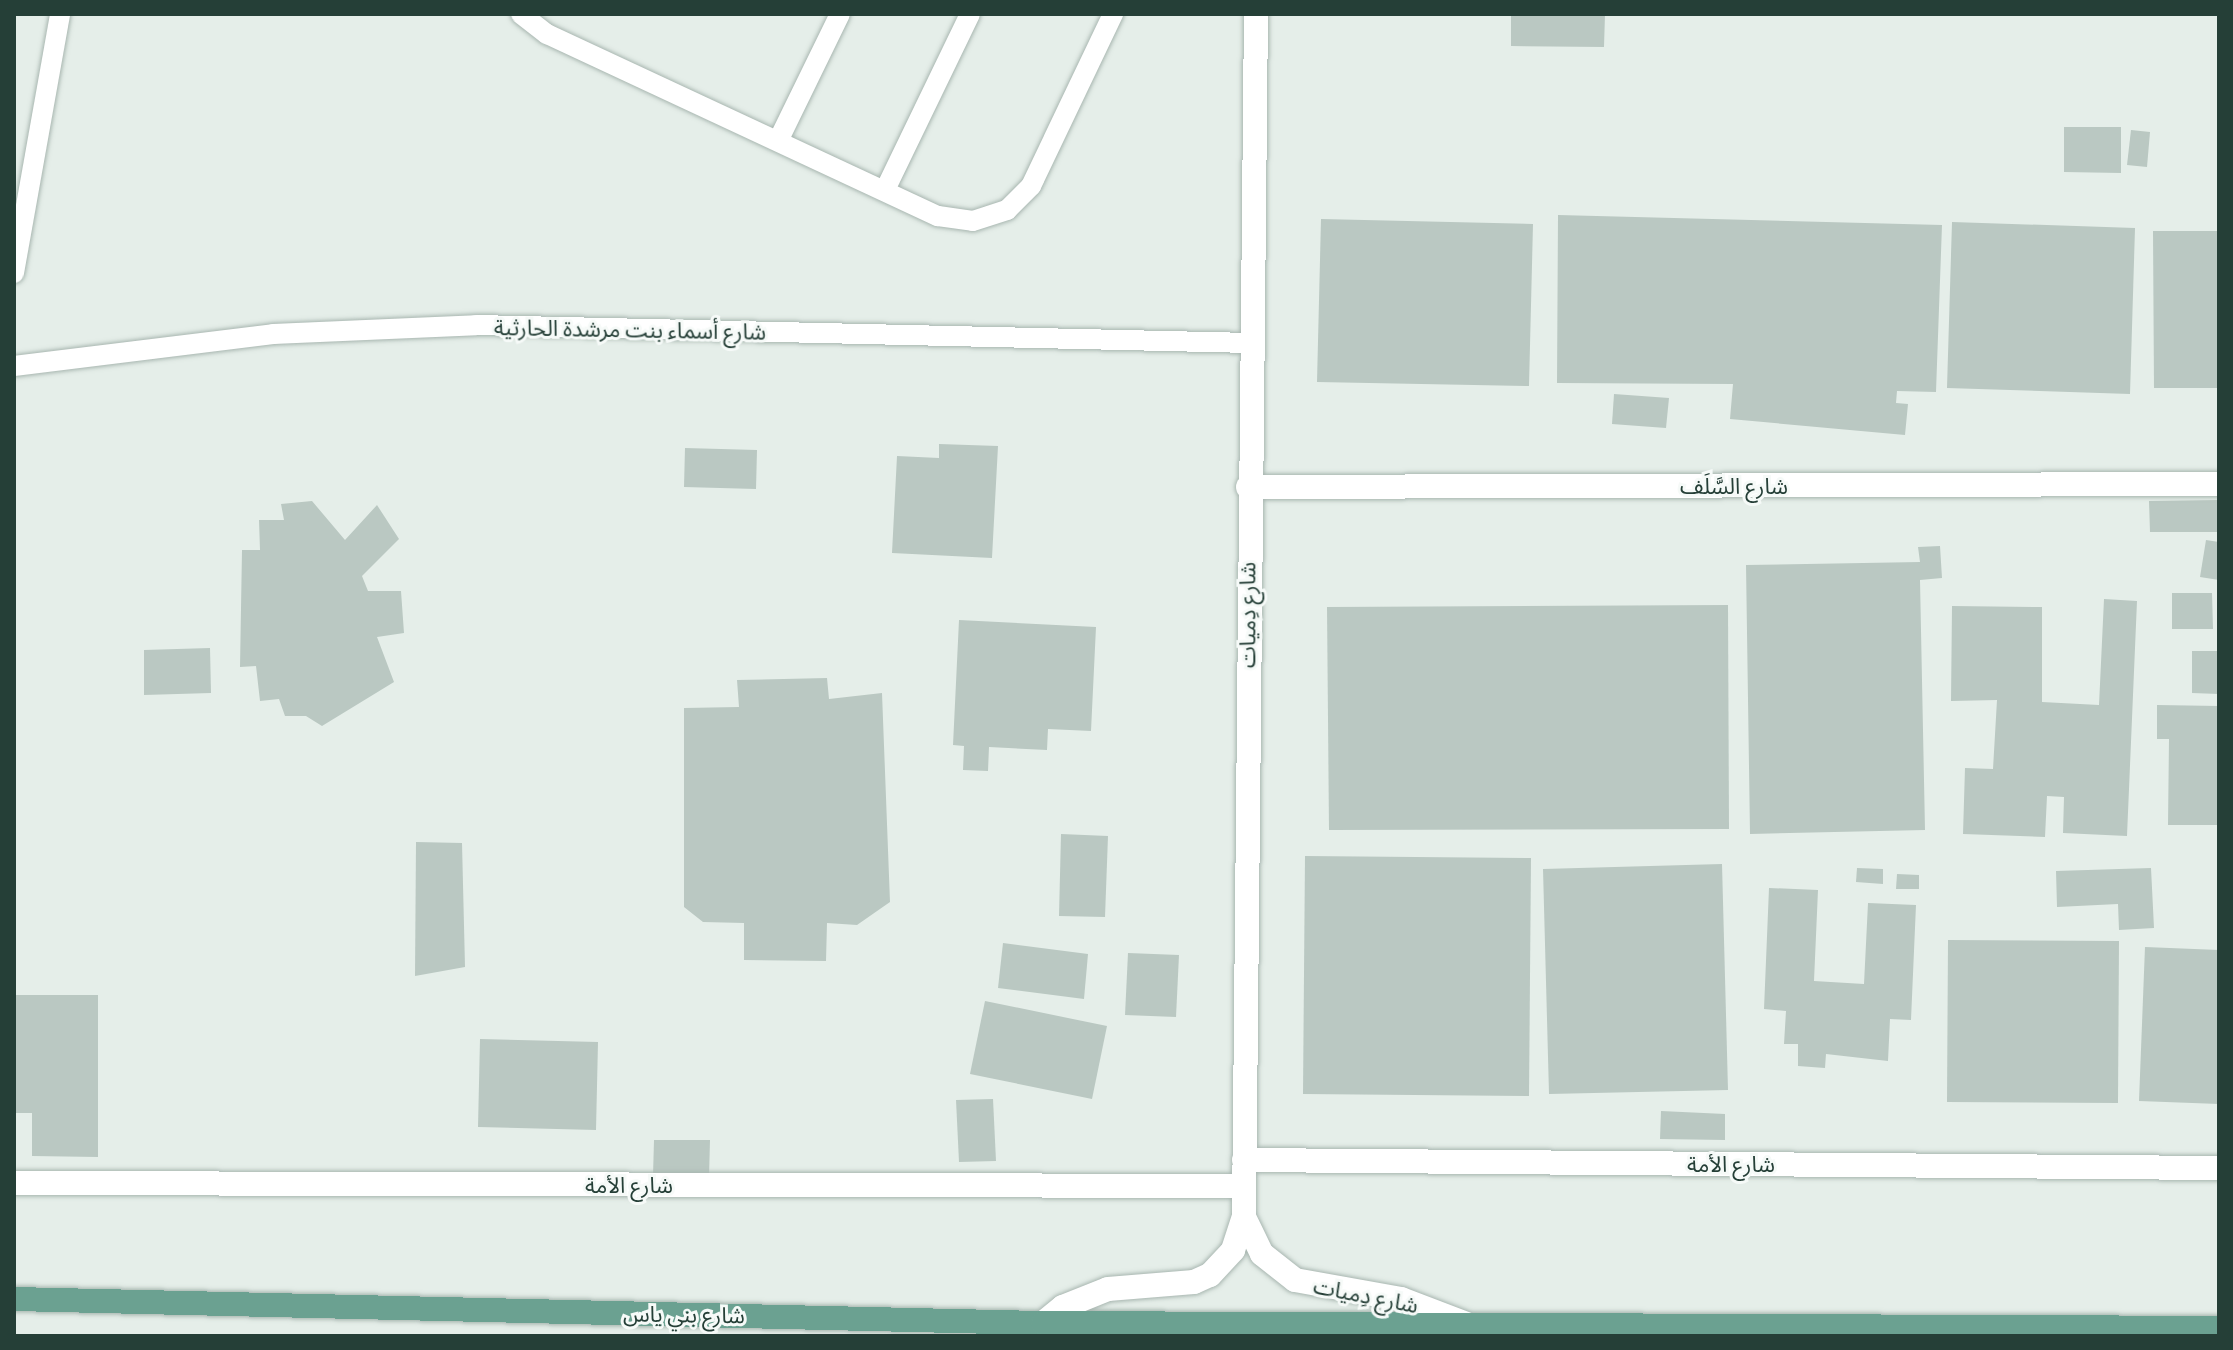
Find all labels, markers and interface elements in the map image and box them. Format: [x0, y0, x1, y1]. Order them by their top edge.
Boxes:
street label: شارع أسماء بنت مرشدة الحارثية [494, 313, 766, 345]
street label: شارع السَّلَف [1680, 473, 1788, 499]
street label: شارع دِميات [1234, 562, 1260, 668]
street label: شارع الأمة [1687, 1151, 1775, 1177]
street label: شارع الأمة [585, 1172, 673, 1198]
street label: شارع دِميات [1311, 1272, 1421, 1318]
street label: شارع بني ياس [623, 1300, 745, 1328]

